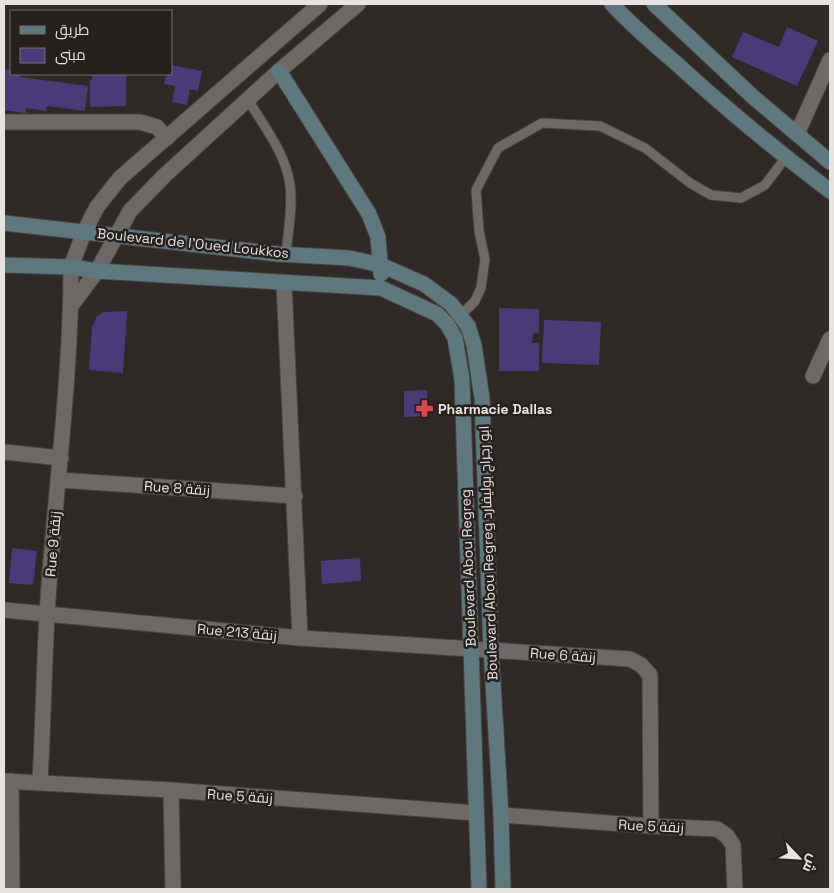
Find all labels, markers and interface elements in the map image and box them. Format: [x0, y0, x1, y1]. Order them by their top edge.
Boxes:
legend [10, 10, 172, 75]
text: طريق [55, 20, 89, 40]
text: مبنى [55, 45, 86, 65]
street label: Boulevard de l'Oued Loukkos [96, 224, 290, 262]
pharmacy icon: Pharmacie Dallas [414, 399, 434, 419]
place label: Pharmacie Dallas [438, 400, 552, 418]
street label: Boulevard Abou Regreg ابو رجراج بوليفارد [475, 425, 501, 681]
street label: Rue 8 زنقة [143, 477, 211, 499]
street label: Boulevard Abou Regreg [456, 489, 480, 647]
street label: Rue 9 زنقة [41, 510, 65, 578]
street label: Rue 213 زنقة [196, 620, 278, 644]
street label: Rue 6 زنقة [529, 644, 597, 666]
street label: Rue 5 زنقة [207, 785, 273, 807]
street label: Rue 5 زنقة [618, 815, 684, 837]
north arrow [774, 833, 824, 883]
text: ش [799, 852, 823, 875]

